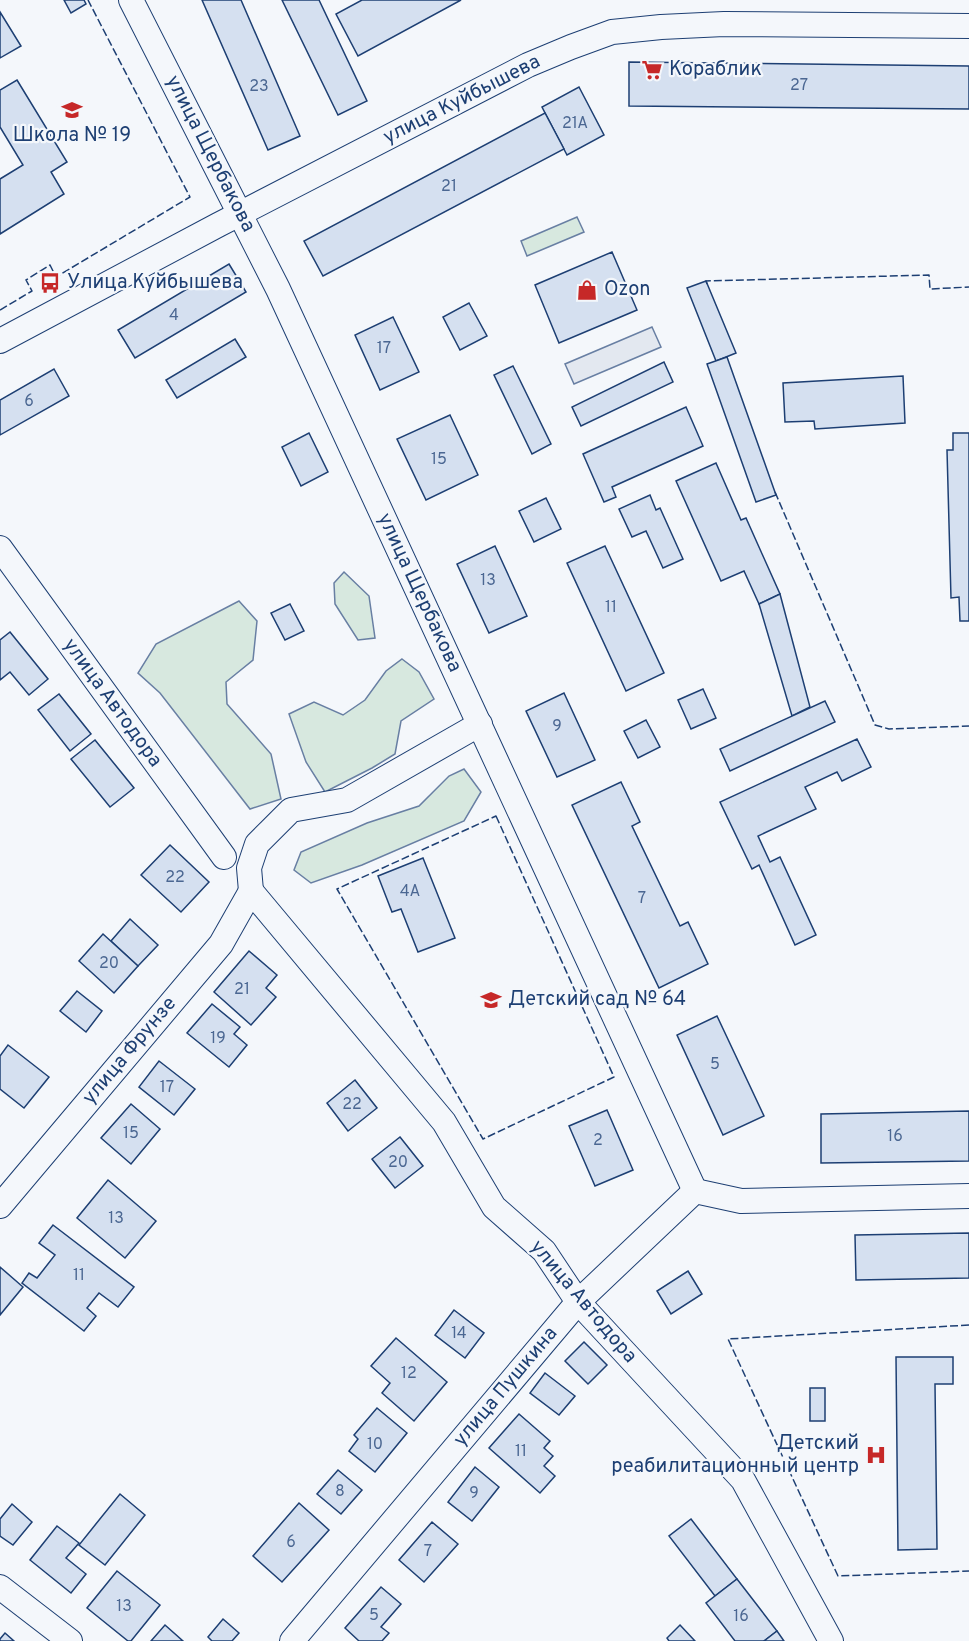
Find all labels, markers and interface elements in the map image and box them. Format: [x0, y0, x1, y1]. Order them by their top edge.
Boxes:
street label: улица Куйбышева [379, 49, 545, 151]
place label: Кораблик [669, 57, 762, 83]
supermarket icon: Кораблик [640, 58, 664, 82]
street label: улица Щербакова [159, 71, 261, 237]
house number: 27 [790, 76, 808, 96]
house number: 23 [249, 77, 269, 97]
school or university icon: Школа № 19 [60, 98, 84, 122]
house number: 21А [562, 114, 588, 134]
place label: Школа № 19 [13, 123, 131, 149]
house number: 21 [441, 177, 457, 197]
place label: Улица Куйбышева [67, 270, 243, 296]
bus stop icon: Улица Куйбышева [38, 271, 62, 295]
place label: Ozon [604, 277, 650, 303]
shop icon: Ozon [575, 278, 599, 302]
house number: 4 [169, 306, 179, 326]
house number: 17 [377, 339, 391, 359]
house number: 6 [24, 392, 34, 412]
house number: 15 [431, 450, 447, 470]
street label: улица Щербакова [371, 509, 467, 677]
house number: 13 [480, 571, 496, 591]
house number: 11 [605, 598, 617, 618]
street label: улица Автодора [56, 633, 168, 773]
house number: 9 [552, 717, 562, 737]
house number: 22 [165, 868, 185, 888]
house number: 4А [400, 882, 420, 902]
house number: 7 [638, 889, 646, 909]
house number: 20 [99, 954, 119, 974]
house number: 21 [234, 980, 250, 1000]
place label: Детский сад № 64 [508, 987, 686, 1013]
school or university icon: Детский сад № 64 [479, 988, 503, 1012]
street label: улица Фрунзе [77, 992, 183, 1110]
house number: 19 [210, 1029, 226, 1049]
house number: 5 [710, 1055, 720, 1075]
house number: 17 [160, 1078, 174, 1098]
house number: 22 [342, 1095, 362, 1115]
house number: 15 [123, 1124, 139, 1144]
house number: 16 [887, 1127, 903, 1147]
house number: 2 [593, 1131, 603, 1151]
house number: 20 [388, 1153, 408, 1173]
house number: 13 [108, 1209, 124, 1229]
street label: улица Автодора [524, 1235, 642, 1369]
house number: 11 [73, 1266, 85, 1286]
street label: улица Пушкина [448, 1322, 564, 1452]
house number: 14 [451, 1324, 467, 1344]
house number: 12 [401, 1364, 417, 1384]
place label: Детский реабилитационный центр [611, 1431, 859, 1480]
house number: 10 [367, 1435, 383, 1455]
house number: 11 [515, 1442, 527, 1462]
hospital icon: Детский реабилитационный центр [864, 1443, 888, 1467]
house number: 8 [335, 1482, 345, 1502]
house number: 9 [469, 1484, 479, 1504]
house number: 6 [286, 1533, 296, 1553]
house number: 7 [424, 1542, 432, 1562]
house number: 13 [116, 1597, 132, 1617]
house number: 5 [369, 1606, 379, 1626]
house number: 16 [733, 1607, 749, 1627]

